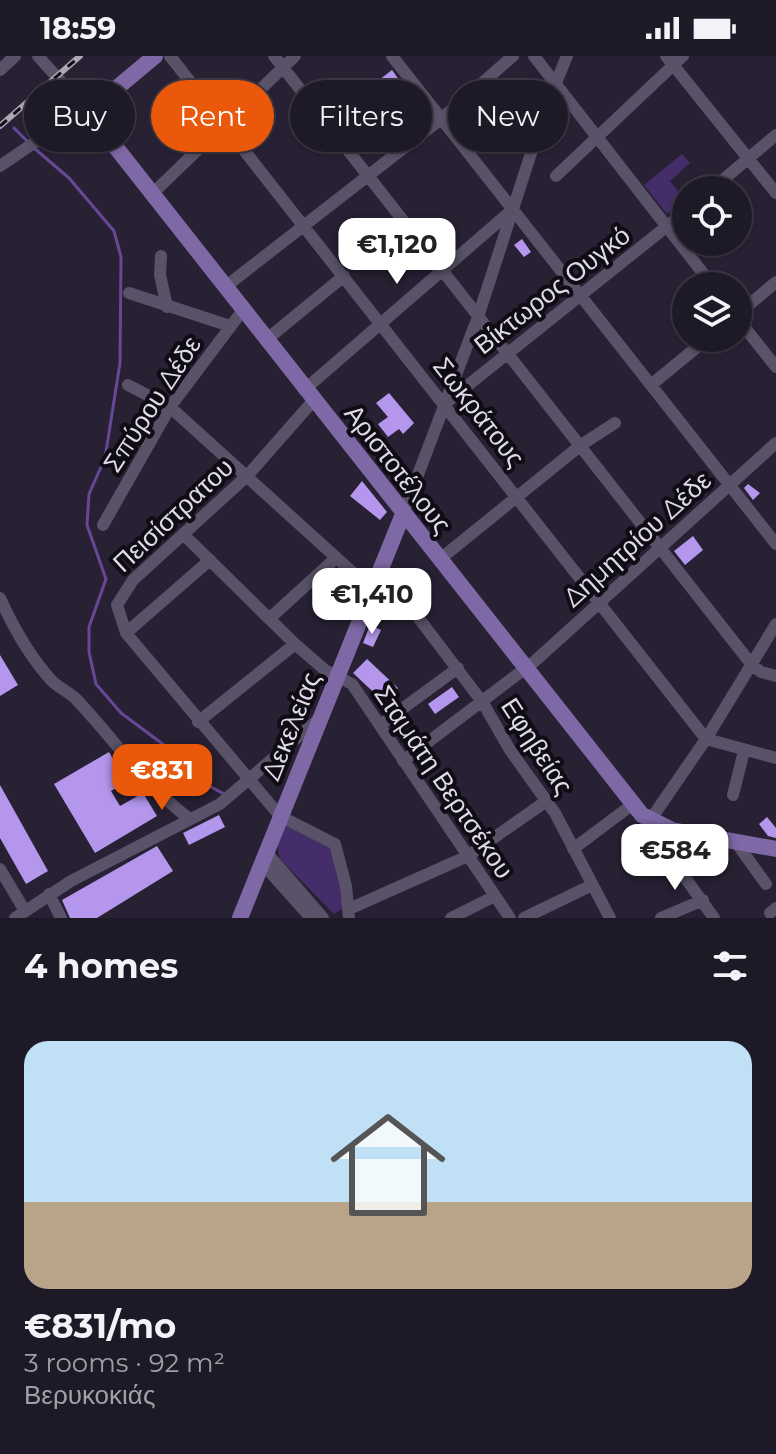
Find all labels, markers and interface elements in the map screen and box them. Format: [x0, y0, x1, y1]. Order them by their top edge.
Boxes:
text: 18:59 [40, 10, 116, 47]
chip: Buy [24, 80, 135, 152]
chip: Rent [151, 80, 274, 152]
chip: Filters [290, 80, 432, 152]
chip: New [448, 80, 568, 152]
map controls [672, 176, 752, 352]
button: locate [672, 176, 752, 256]
pin: €1,120 [332, 218, 462, 286]
street label: Βίκτωρος Ουγκό [467, 219, 637, 361]
text: €1,120 [356, 228, 438, 260]
button: layers [672, 272, 752, 352]
street label: Σπύρου Δέδε [96, 330, 208, 478]
street label: Σωκράτους [426, 351, 532, 473]
street label: Αριστοτέλους [338, 398, 458, 540]
street label: Πεισίστρατου [106, 451, 240, 579]
street label: Δημητρίου Δέδε [557, 464, 718, 614]
pin: €1,410 [307, 568, 437, 636]
text: €1,410 [330, 578, 414, 610]
street label: Δεκελείας [255, 667, 327, 785]
street label: Σταμάτη Βερτσέκου [367, 679, 521, 885]
street label: Εφηβείας [494, 692, 580, 800]
pin: €831 [115, 744, 209, 812]
text: €831 [130, 754, 194, 786]
pin: €584 [628, 824, 722, 892]
text: €584 [639, 834, 711, 866]
icon: filters [708, 944, 752, 988]
text: 4 homes [24, 945, 178, 987]
icon: home [316, 1093, 460, 1237]
text: €831/mo [24, 1305, 176, 1347]
text: 3 rooms · 92 m² [24, 1347, 225, 1379]
text: Βερυκοκιάς [24, 1379, 155, 1411]

